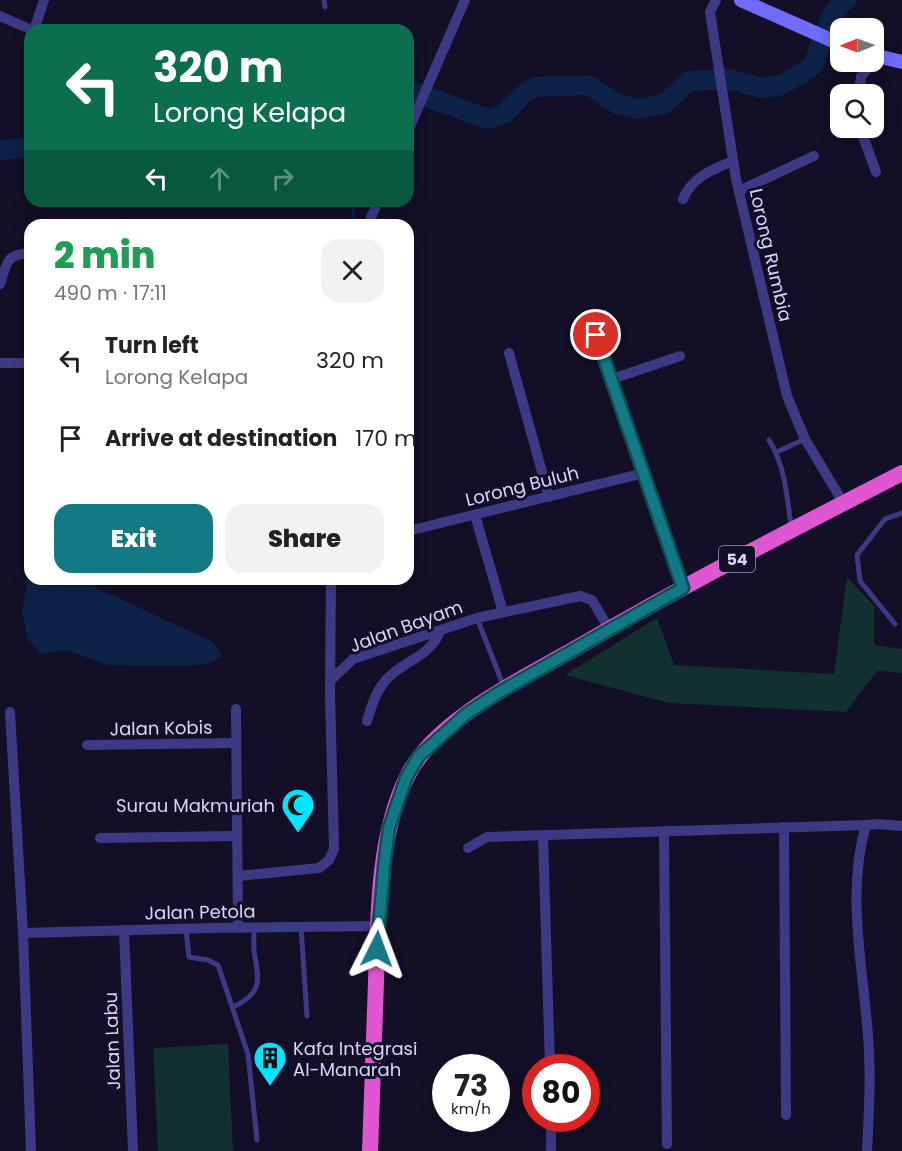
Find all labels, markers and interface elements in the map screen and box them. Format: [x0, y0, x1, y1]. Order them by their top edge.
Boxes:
north arrow [830, 18, 884, 72]
map controls [830, 18, 884, 138]
text: 320 m [153, 38, 283, 97]
icon: left [54, 48, 132, 126]
button: search [830, 84, 884, 138]
text: Lorong Kelapa [153, 94, 346, 131]
icon: left [140, 162, 173, 195]
icon: ahead [203, 162, 236, 195]
icon: right [266, 162, 299, 195]
street label: Lorong Rumbia [744, 186, 798, 324]
text: 2 min [54, 230, 156, 281]
button: close [321, 239, 384, 302]
text: 490 m · 17:11 [54, 279, 167, 307]
pin [570, 309, 621, 360]
icon: arrive [579, 318, 612, 351]
text: Turn left [105, 330, 199, 361]
icon: left [54, 344, 87, 377]
text: 320 m [316, 345, 384, 376]
text: Lorong Kelapa [105, 363, 248, 391]
icon: arrive [54, 422, 87, 455]
text: Arrive at destination [105, 423, 337, 454]
text: 170 m [355, 423, 417, 454]
street label: Lorong Buluh [463, 460, 581, 512]
button: Exit [54, 504, 213, 573]
button: Share [225, 504, 384, 573]
road number: 54 [719, 546, 755, 572]
street label: Jalan Bayam [346, 594, 466, 658]
street label: Jalan Kobis [109, 715, 213, 741]
mosque icon: Surau Makmuriah [280, 787, 316, 834]
place label: Surau Makmuriah [116, 793, 275, 818]
street label: Jalan Petola [144, 899, 256, 925]
position arrow [345, 917, 409, 981]
street label: Jalan Labu [98, 991, 126, 1091]
place label: Kafa Integrasi Al-Manarah [293, 1036, 417, 1082]
building icon: Kafa Integrasi Al-Manarah [252, 1040, 288, 1087]
speed limit sign: 80 [522, 1054, 600, 1132]
text: 73 [454, 1064, 488, 1107]
text: km/h [451, 1098, 491, 1119]

